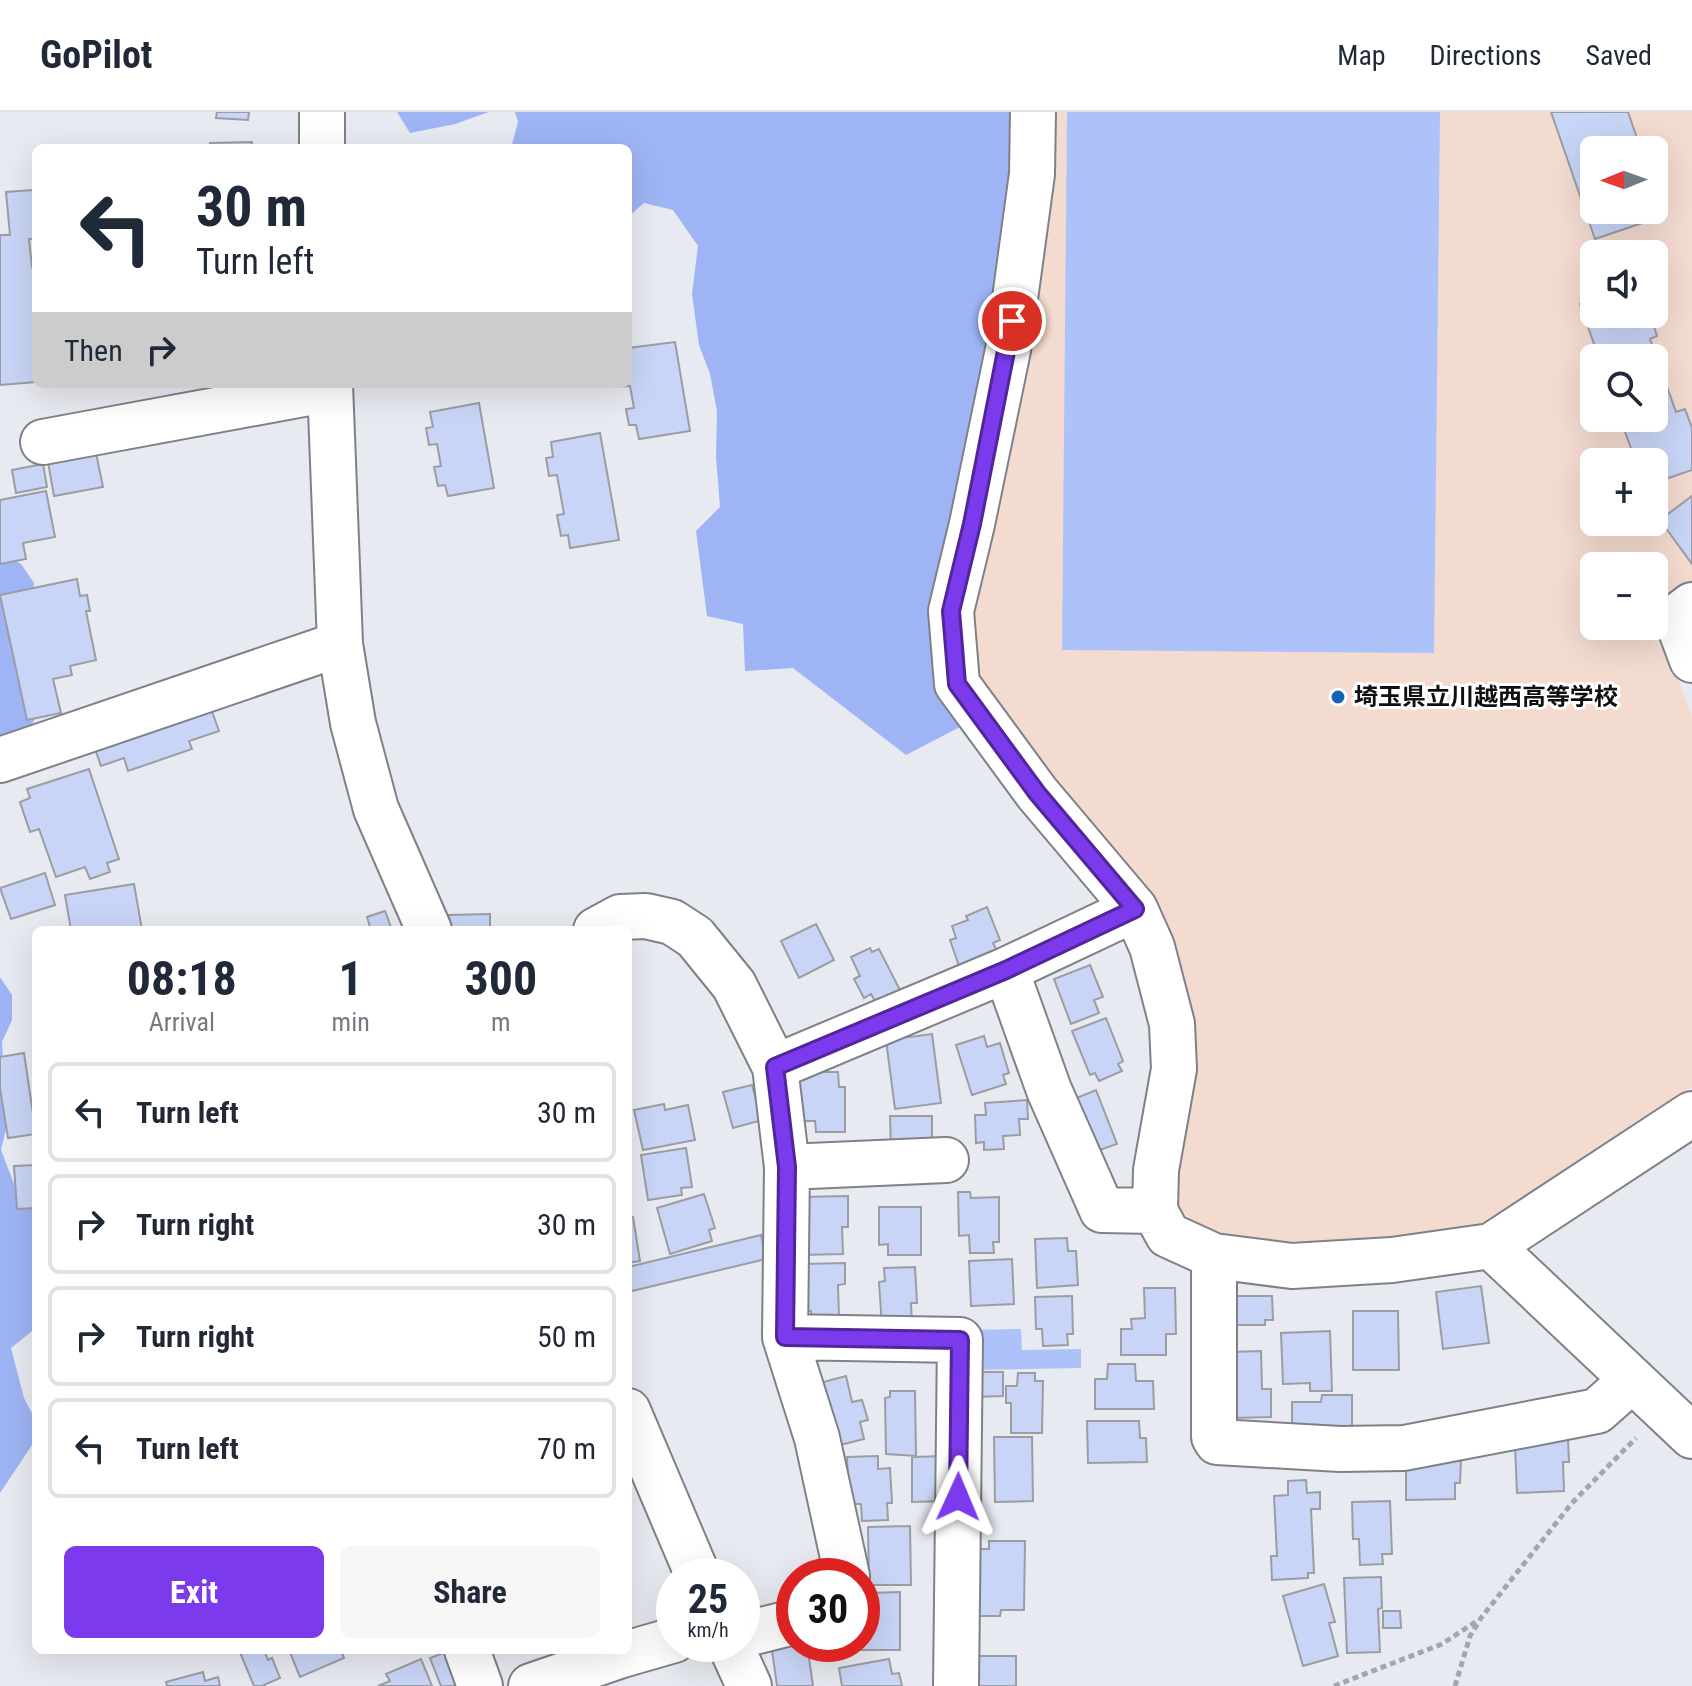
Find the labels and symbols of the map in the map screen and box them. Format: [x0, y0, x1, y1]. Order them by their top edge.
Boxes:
north arrow [1580, 136, 1668, 224]
pin [978, 287, 1046, 355]
place label: 埼玉県立川越西高等学校 [1354, 683, 1618, 711]
marker: 埼玉県立川越西高等学校 [1329, 688, 1347, 706]
position arrow [916, 1455, 1000, 1539]
speed limit sign: 30 [776, 1558, 880, 1662]

